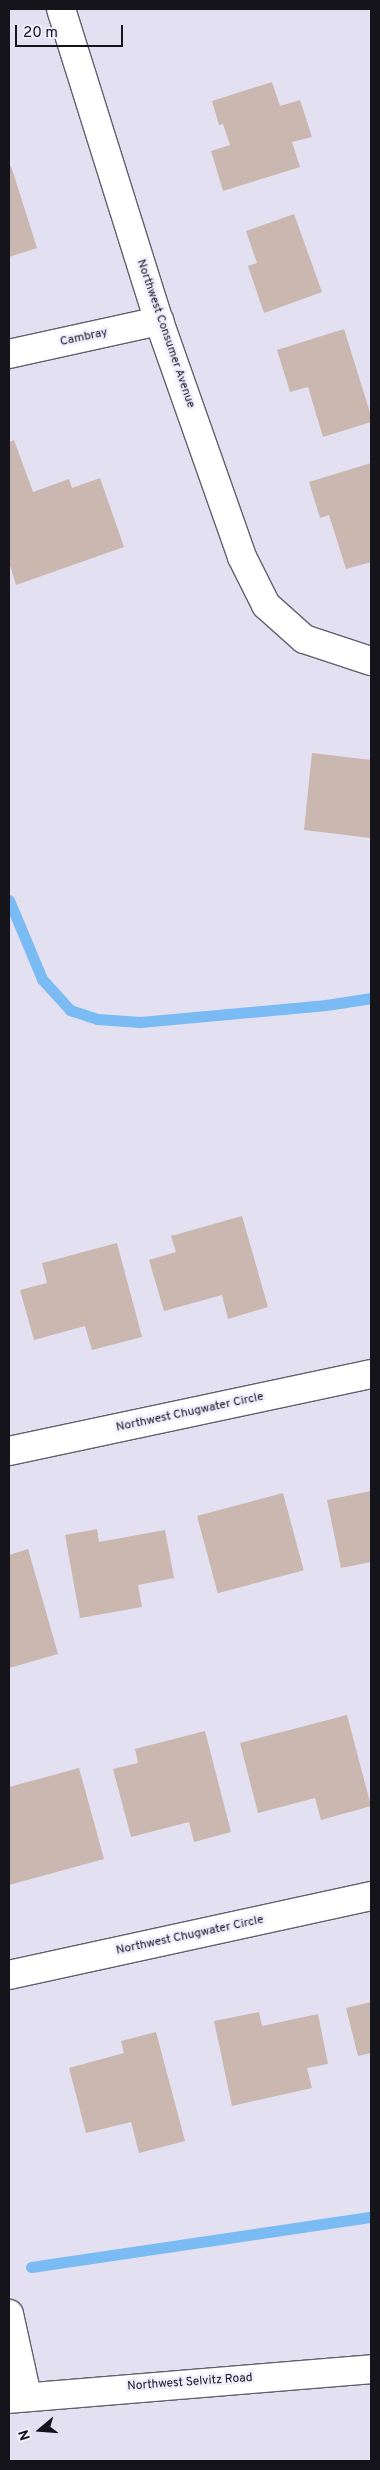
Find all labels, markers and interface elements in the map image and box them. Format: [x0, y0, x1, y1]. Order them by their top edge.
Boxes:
scale bar [18, 15, 125, 47]
text: 20 m [23, 24, 58, 43]
street label: Northwest Consumer Avenue [133, 258, 197, 410]
street label: Cambray [59, 326, 109, 350]
street label: Northwest Chugwater Circle [115, 1390, 265, 1436]
street label: Northwest Chugwater Circle [115, 1913, 265, 1959]
street label: Northwest Selvitz Road [127, 2371, 253, 2395]
north arrow [15, 2405, 65, 2455]
text: N [16, 2427, 35, 2442]

